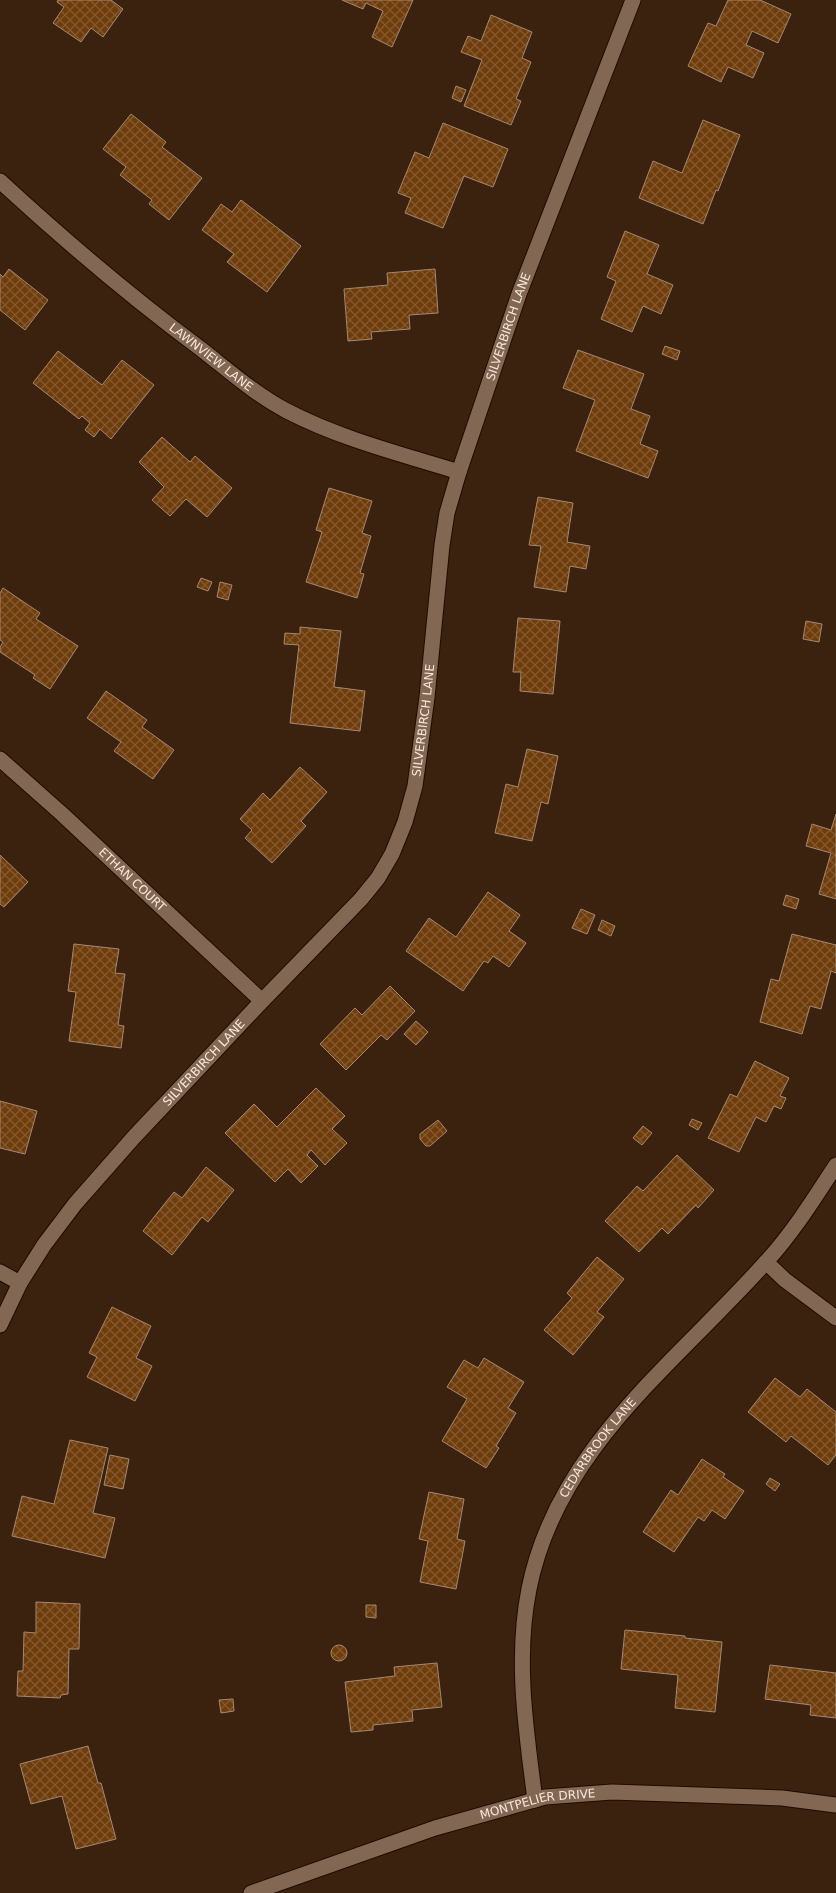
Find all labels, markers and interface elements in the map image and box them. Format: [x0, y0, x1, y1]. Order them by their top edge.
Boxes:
street label: SILVERBIRCH LANE [483, 271, 534, 382]
street label: LAWNVIEW LANE [166, 320, 256, 394]
street label: SILVERBIRCH LANE [409, 663, 437, 777]
street label: ETHAN COURT [96, 845, 169, 915]
street label: SILVERBIRCH LANE [160, 1017, 248, 1109]
street label: CEDARBROOK LANE [557, 1395, 639, 1500]
street label: MONTPELIER DRIVE [478, 1786, 596, 1822]

